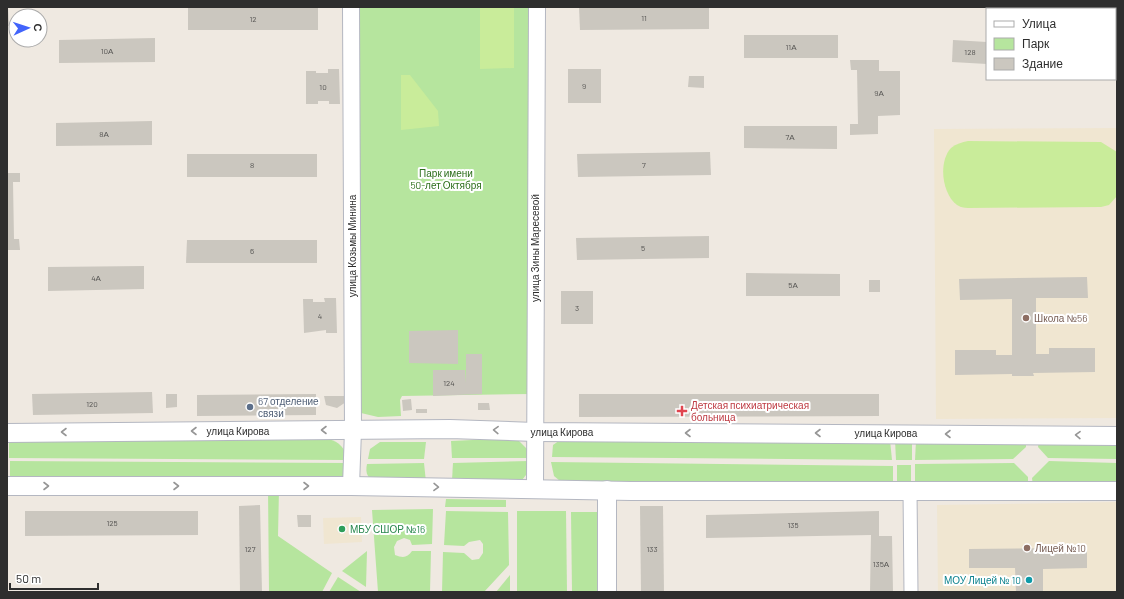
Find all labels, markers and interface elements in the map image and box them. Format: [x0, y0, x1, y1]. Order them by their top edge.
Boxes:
north arrow [8, 8, 48, 48]
legend [986, 8, 1116, 80]
house number: 11 [641, 13, 647, 23]
house number: 12 [249, 14, 257, 24]
text: Улица [1022, 16, 1056, 31]
text: С [32, 23, 45, 32]
text: Парк [1022, 36, 1050, 51]
house number: 11А [786, 42, 797, 52]
house number: 10А [101, 46, 114, 56]
house number: 128 [964, 47, 976, 57]
text: Здание [1022, 56, 1063, 71]
house number: 9 [582, 81, 586, 91]
house number: 10 [319, 82, 327, 92]
house number: 9А [874, 88, 884, 98]
house number: 8А [99, 129, 109, 139]
house number: 7А [785, 132, 795, 142]
house number: 8 [250, 160, 254, 170]
house number: 7 [642, 160, 646, 170]
park label: Парк имени 50-лет Октября [410, 167, 482, 191]
street label: улица Козьмы Минина [346, 194, 358, 297]
street label: улица Зины Маресевой [529, 194, 541, 302]
house number: 5 [641, 243, 645, 253]
house number: 6 [250, 246, 254, 256]
house number: 4А [91, 273, 102, 283]
house number: 5А [788, 280, 798, 290]
house number: 3 [575, 303, 579, 313]
house number: 4 [318, 311, 322, 321]
place label: Школа №56 [1034, 312, 1087, 324]
marker: Школа №56 [1021, 313, 1031, 323]
house number: 124 [443, 378, 455, 388]
place label: 67 отделение связи [258, 395, 319, 419]
house number: 120 [86, 399, 98, 409]
place label: Детская психиатрическая больница [691, 399, 809, 423]
marker: 67 отделение связи [245, 402, 255, 412]
marker: Детская психиатрическая больница [676, 405, 688, 417]
street label: улица Кирова [207, 425, 270, 437]
one-way arrow [321, 426, 327, 434]
one-way arrow [493, 426, 499, 435]
street label: улица Кирова [531, 426, 594, 438]
one-way arrow [191, 427, 197, 435]
street label: улица Кирова [855, 427, 918, 439]
one-way arrow [61, 428, 67, 436]
one-way arrow [685, 429, 691, 437]
one-way arrow [815, 429, 821, 437]
one-way arrow [945, 430, 951, 438]
one-way arrow [1075, 431, 1081, 439]
one-way arrow [43, 482, 49, 490]
one-way arrow [173, 482, 179, 490]
one-way arrow [303, 482, 309, 490]
one-way arrow [433, 483, 439, 491]
house number: 125 [106, 518, 118, 528]
house number: 135 [787, 520, 799, 530]
place label: МБУ СШОР №16 [350, 523, 425, 535]
marker: МБУ СШОР №16 [337, 524, 347, 534]
place label: Лицей №10 [1035, 542, 1086, 554]
marker: Лицей №10 [1022, 543, 1032, 553]
house number: 127 [245, 544, 256, 554]
house number: 133 [646, 544, 658, 554]
house number: 135А [873, 559, 890, 569]
scale bar [10, 565, 98, 591]
text: 50 m [16, 571, 41, 585]
place label: МОУ Лицей № 10 [944, 574, 1021, 586]
marker: МОУ Лицей № 10 [1024, 575, 1034, 585]

